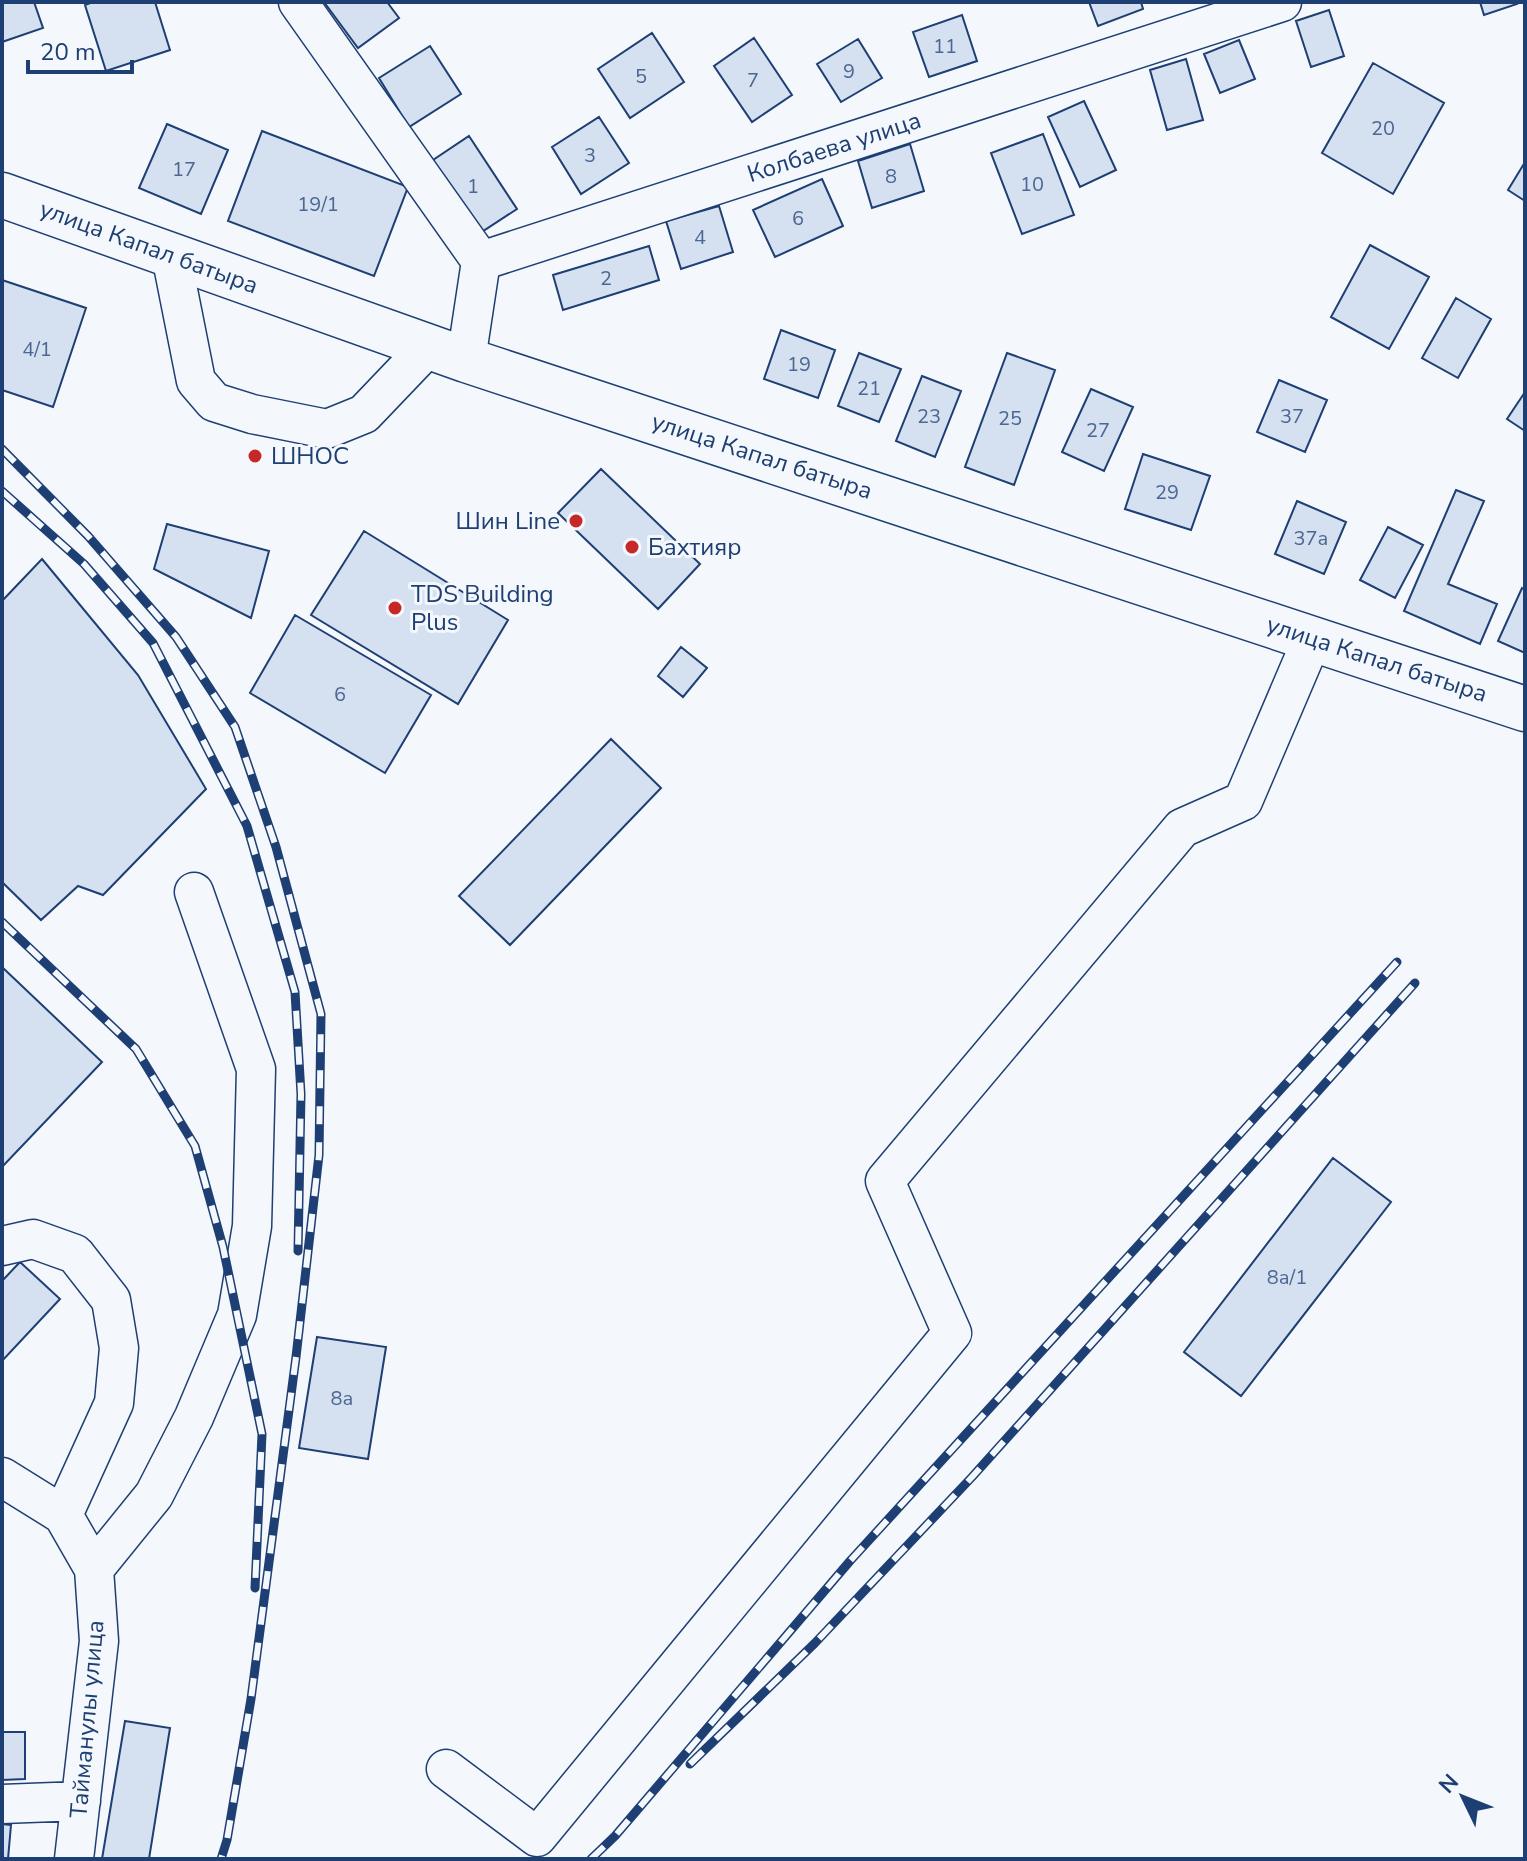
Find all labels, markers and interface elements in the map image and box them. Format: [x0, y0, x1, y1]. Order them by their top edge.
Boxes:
scale bar [28, 24, 132, 74]
house number: 11 [933, 33, 957, 60]
text: 20 m [40, 36, 96, 68]
house number: 9 [843, 58, 855, 85]
house number: 5 [635, 63, 647, 90]
house number: 7 [747, 67, 759, 94]
street label: Колбаева улица [743, 104, 925, 190]
house number: 20 [1371, 115, 1395, 142]
house number: 3 [584, 142, 596, 169]
house number: 17 [172, 156, 196, 183]
house number: 8 [885, 163, 897, 190]
house number: 10 [1020, 171, 1044, 198]
house number: 1 [467, 173, 479, 200]
house number: 19/1 [297, 191, 339, 218]
street label: улица Капал батыра [35, 193, 263, 301]
house number: 6 [792, 205, 804, 232]
house number: 4 [694, 224, 706, 251]
house number: 2 [600, 265, 612, 292]
house number: 4/1 [22, 336, 52, 363]
house number: 19 [787, 351, 811, 378]
house number: 21 [857, 375, 881, 402]
house number: 23 [917, 403, 941, 430]
house number: 37 [1280, 403, 1304, 430]
street label: улица Капал батыра [648, 405, 876, 507]
house number: 25 [998, 405, 1022, 432]
house number: 27 [1086, 417, 1110, 444]
place label: ШНОС [271, 440, 349, 472]
marker: ШНОС [246, 447, 264, 465]
house number: 29 [1155, 479, 1179, 506]
place label: Шин Line [455, 505, 560, 537]
marker: Шин Line [567, 512, 585, 530]
house number: 37а [1294, 525, 1328, 552]
place label: Бахтияр [648, 531, 741, 563]
marker: Бахтияр [623, 538, 641, 556]
place label: TDS Building Plus [411, 578, 554, 638]
marker: TDS Building Plus [386, 599, 404, 617]
street label: улица Капал батыра [1263, 608, 1491, 710]
house number: 6 [334, 681, 346, 708]
house number: 8а/1 [1267, 1264, 1307, 1291]
house number: 8а [331, 1385, 353, 1412]
street label: Тайманулы улица [62, 1619, 112, 1819]
north arrow [1423, 1757, 1503, 1837]
text: N [1433, 1768, 1466, 1800]

